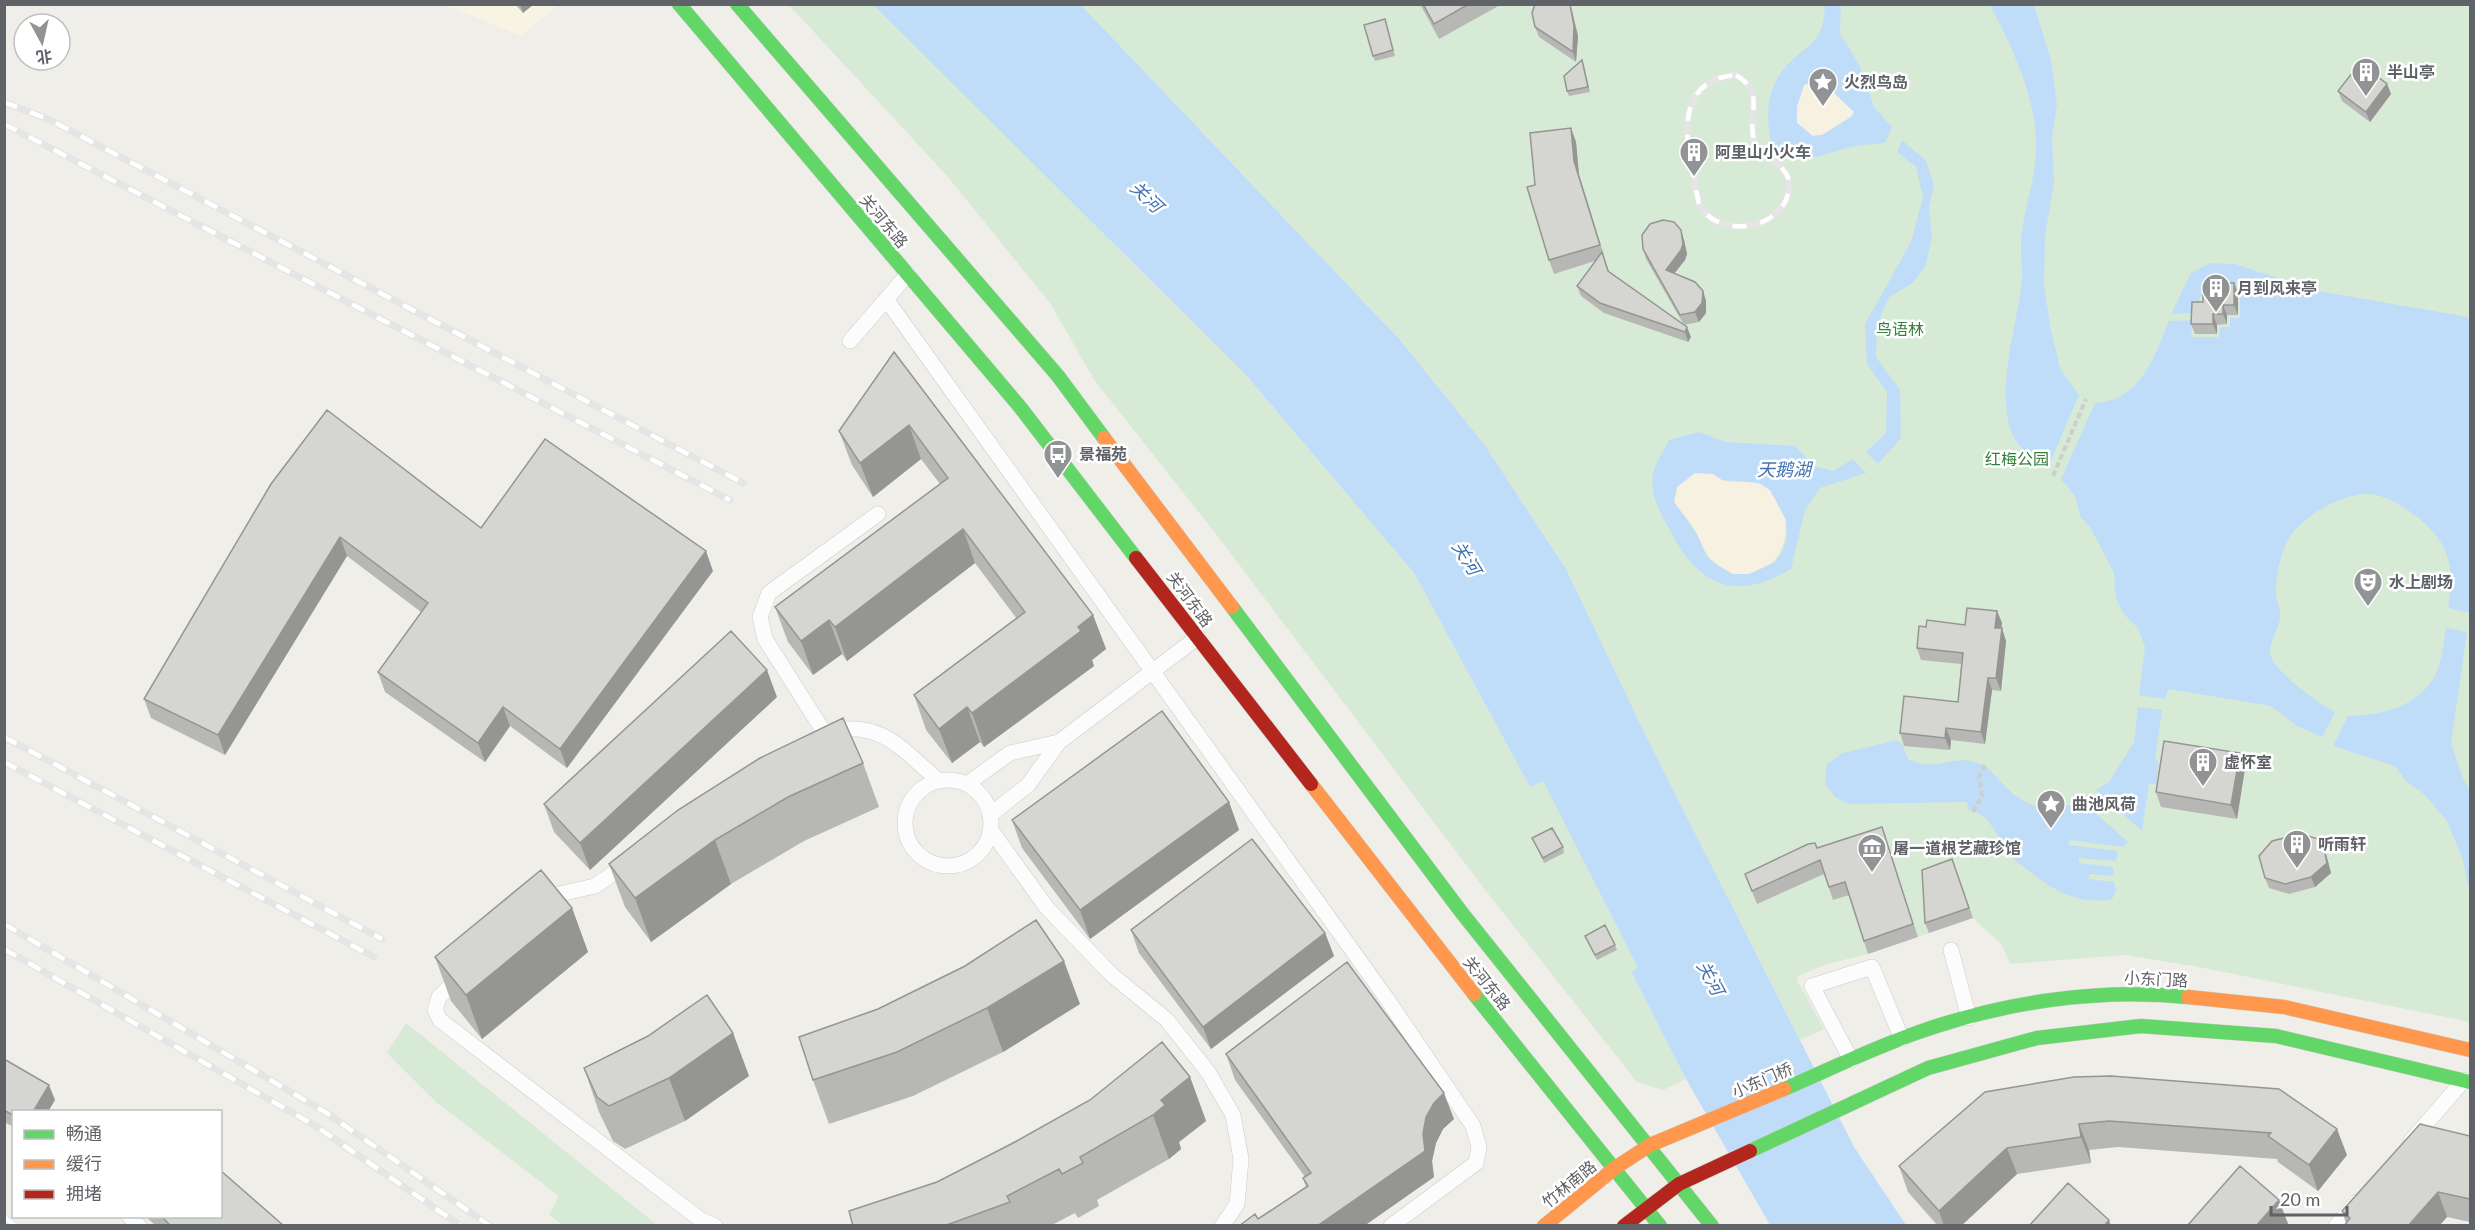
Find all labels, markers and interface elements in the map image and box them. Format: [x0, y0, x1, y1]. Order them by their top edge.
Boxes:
north arrow [12, 12, 72, 72]
text: 北 [35, 47, 53, 68]
building icon: 半山亭 [2350, 56, 2382, 98]
place label: 半山亭 [2387, 62, 2435, 81]
place icon: 火烈鸟岛 [1807, 66, 1839, 108]
place label: 火烈鸟岛 [1844, 72, 1908, 91]
building icon: 阿里山小火车 [1678, 136, 1710, 178]
place label: 阿里山小火车 [1715, 142, 1811, 161]
water label: 关河 [1126, 176, 1170, 219]
street label: 关河东路 [857, 190, 912, 251]
building icon: 月到风来亭 [2200, 272, 2232, 314]
place label: 月到风来亭 [2237, 278, 2317, 297]
park label: 鸟语林 [1876, 319, 1924, 338]
bus stop icon: 景福苑 [1042, 438, 1074, 480]
place label: 景福苑 [1079, 444, 1127, 463]
park label: 红梅公园 [1985, 449, 2049, 468]
water label: 天鹅湖 [1757, 458, 1814, 480]
water label: 关河 [1448, 536, 1487, 581]
theatre icon: 水上剧场 [2352, 566, 2384, 608]
street label: 关河东路 [1164, 567, 1217, 630]
place label: 水上剧场 [2389, 572, 2453, 591]
building icon: 虚怀室 [2187, 746, 2219, 788]
place label: 虚怀室 [2224, 752, 2272, 771]
place icon: 曲池风荷 [2035, 788, 2067, 830]
place label: 曲池风荷 [2072, 794, 2136, 813]
building icon: 听雨轩 [2281, 828, 2313, 870]
museum icon: 屠一道根艺藏珍馆 [1856, 832, 1888, 874]
place label: 听雨轩 [2318, 834, 2366, 853]
place label: 屠一道根艺藏珍馆 [1893, 838, 2021, 857]
street label: 关河东路 [1460, 952, 1515, 1014]
water label: 关河 [1693, 956, 1730, 1001]
street label: 小东门路 [2124, 967, 2188, 990]
street label: 小东门桥 [1729, 1058, 1795, 1101]
legend [12, 1110, 222, 1218]
text: 畅通 [66, 1122, 102, 1144]
text: 缓行 [66, 1152, 102, 1174]
street label: 竹林南路 [1538, 1156, 1600, 1211]
scale bar [2271, 1179, 2348, 1217]
text: 拥堵 [66, 1182, 102, 1204]
text: 20 m [2280, 1188, 2320, 1210]

